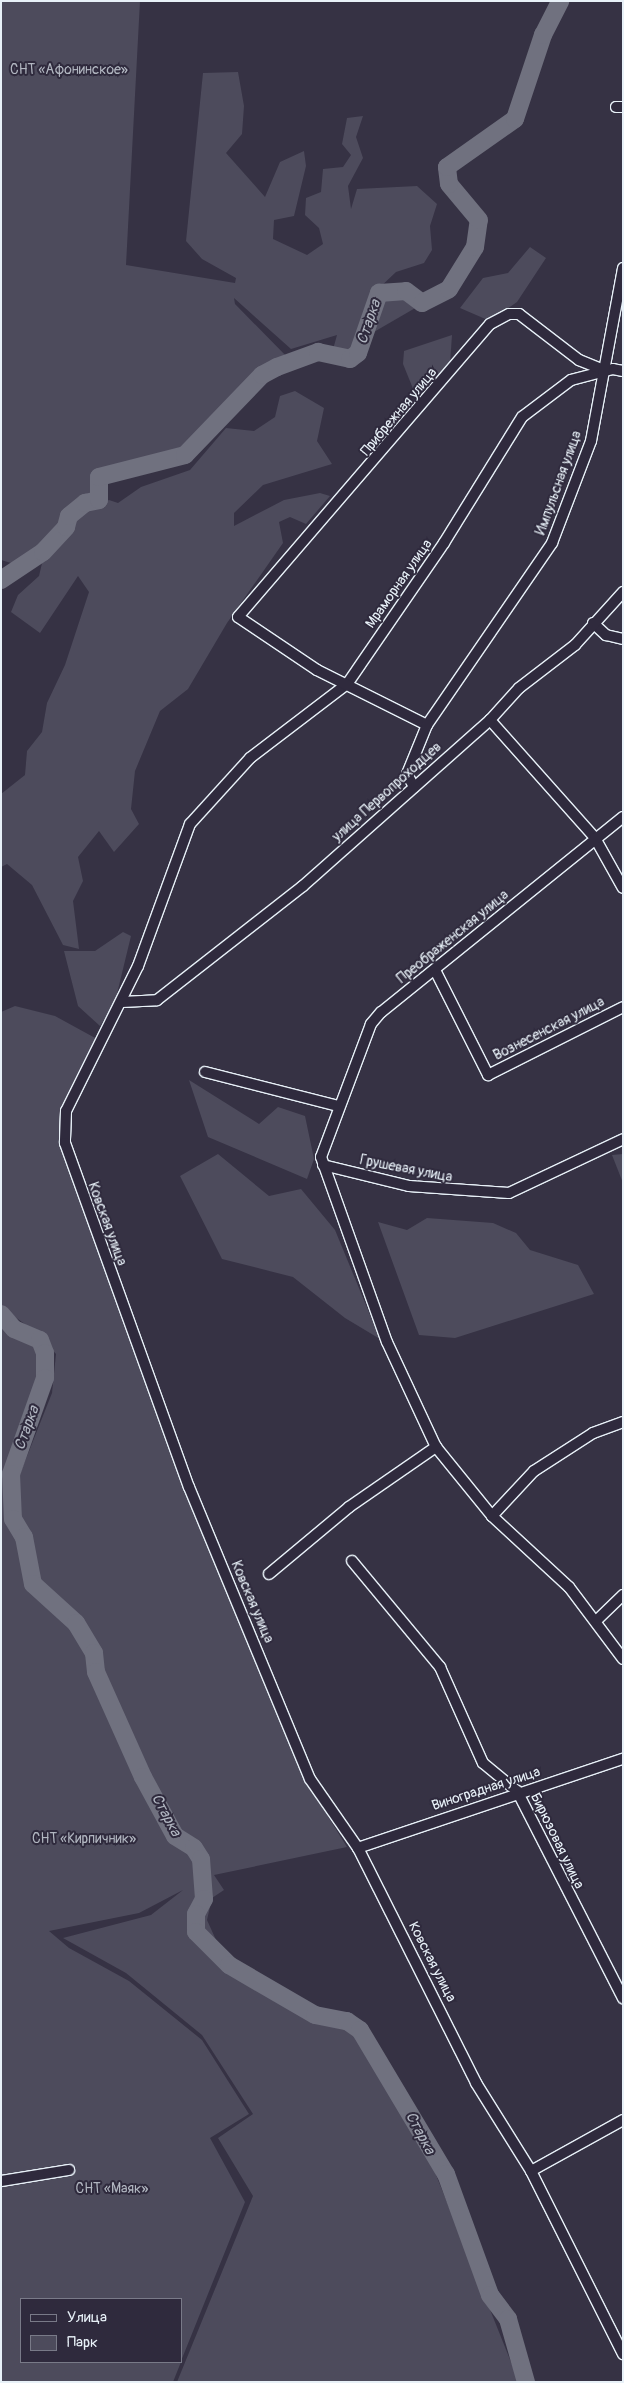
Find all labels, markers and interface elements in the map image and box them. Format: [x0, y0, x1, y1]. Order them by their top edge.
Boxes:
park label: СНТ «Афонинское» [10, 62, 128, 78]
water label: Старка [353, 298, 385, 346]
street label: Прибрежная улица [357, 365, 441, 459]
street label: Импульсная улица [532, 429, 586, 537]
street label: Мраморная улица [362, 536, 436, 632]
street label: улица Первопроходцев [329, 739, 445, 845]
street label: Преображенская улица [394, 887, 512, 987]
street label: Вознесенская улица [491, 994, 607, 1064]
street label: Грушевая улица [358, 1152, 454, 1186]
street label: Ковская улица [84, 1180, 130, 1268]
water label: Старка [11, 1404, 43, 1452]
street label: Ковская улица [227, 1558, 277, 1646]
street label: Виноградная улица [430, 1764, 542, 1814]
street label: Бирюзовая улица [527, 1790, 587, 1892]
water label: Старка [147, 1791, 185, 1839]
park label: СНТ «Кирпичник» [32, 1831, 136, 1847]
street label: Ковская улица [405, 1919, 459, 2005]
water label: Старка [401, 2109, 439, 2157]
park label: СНТ «Маяк» [76, 2181, 148, 2197]
legend [20, 2298, 182, 2363]
text: Улица [67, 2308, 107, 2327]
text: Парк [67, 2333, 98, 2352]

